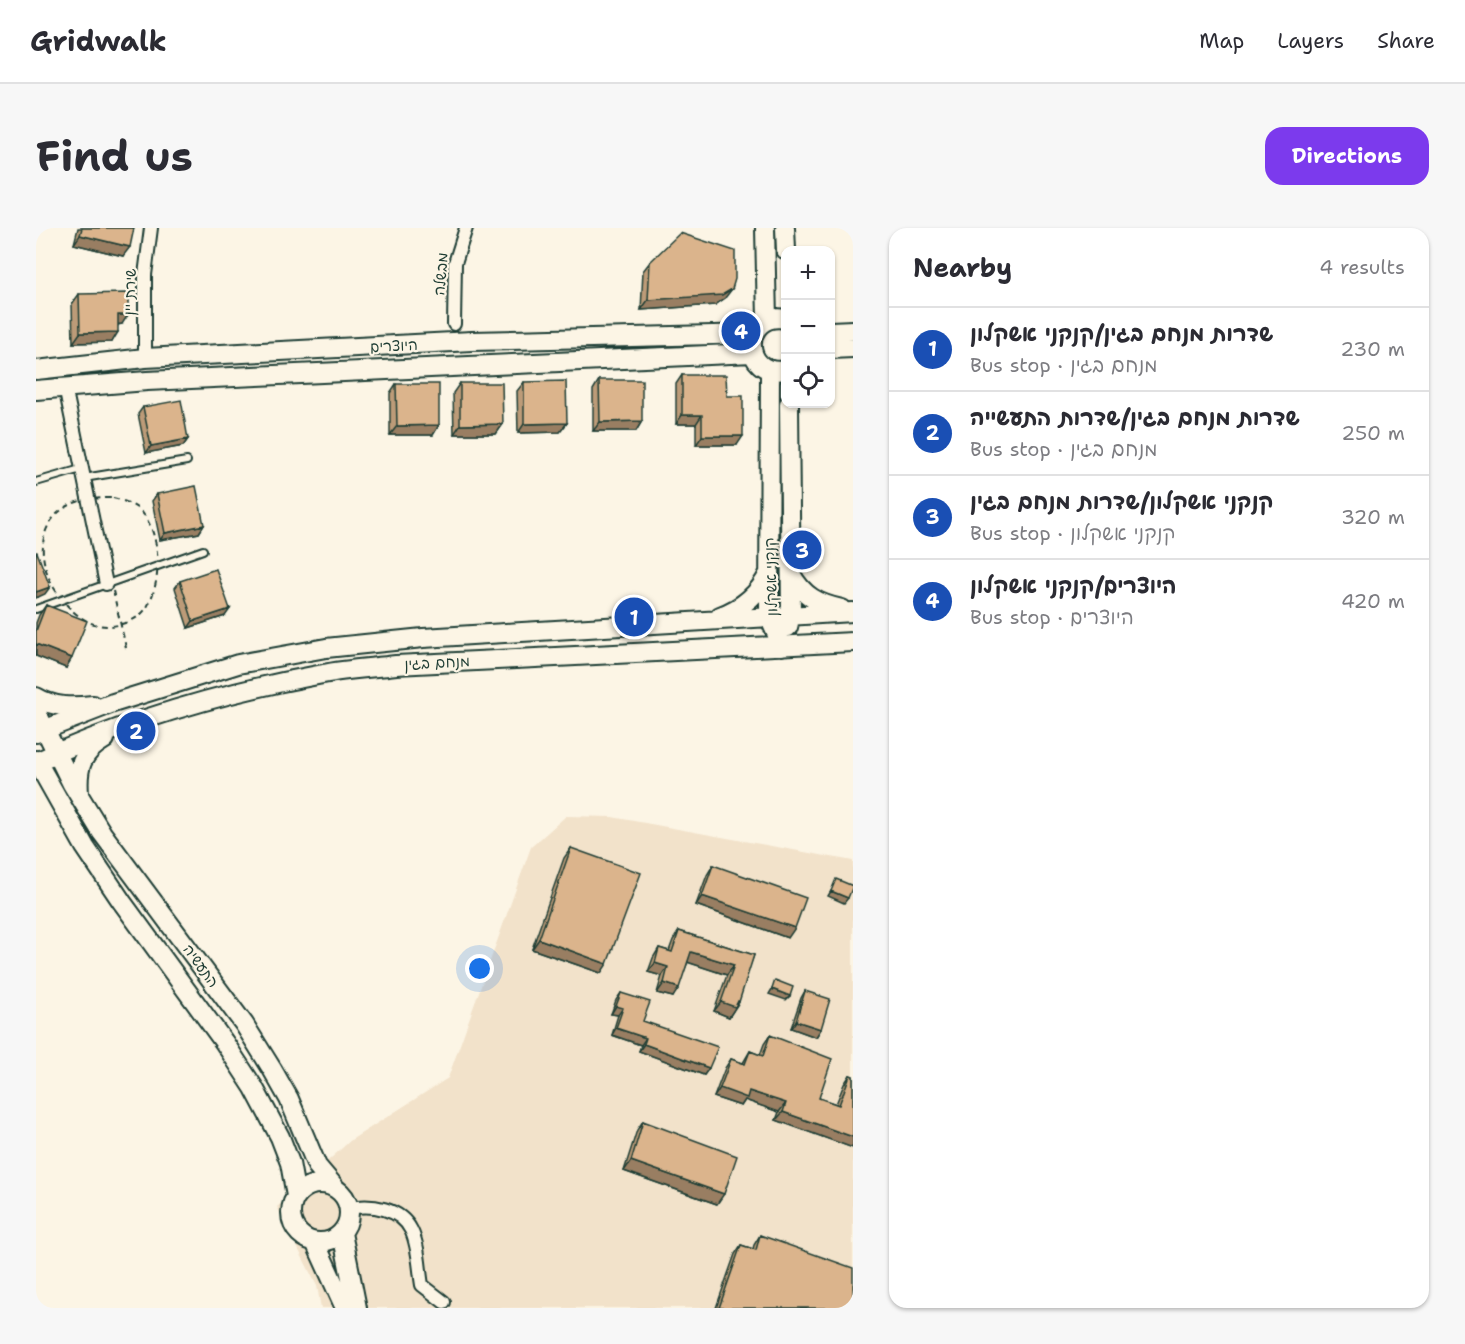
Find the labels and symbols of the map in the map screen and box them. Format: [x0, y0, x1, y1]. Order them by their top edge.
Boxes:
street label: מבשלה [429, 252, 453, 296]
street label: שירת יין [119, 268, 141, 316]
pin: 4 [722, 308, 760, 354]
street label: היוצרים [370, 335, 418, 357]
pin: 3 [782, 528, 822, 572]
street label: קנקני אשקלון [760, 537, 782, 617]
pin: 1 [614, 594, 654, 640]
street label: מנחם בגין [404, 651, 470, 675]
pin: 2 [116, 708, 156, 754]
street label: התעשיה [178, 940, 224, 992]
your location [465, 954, 494, 983]

